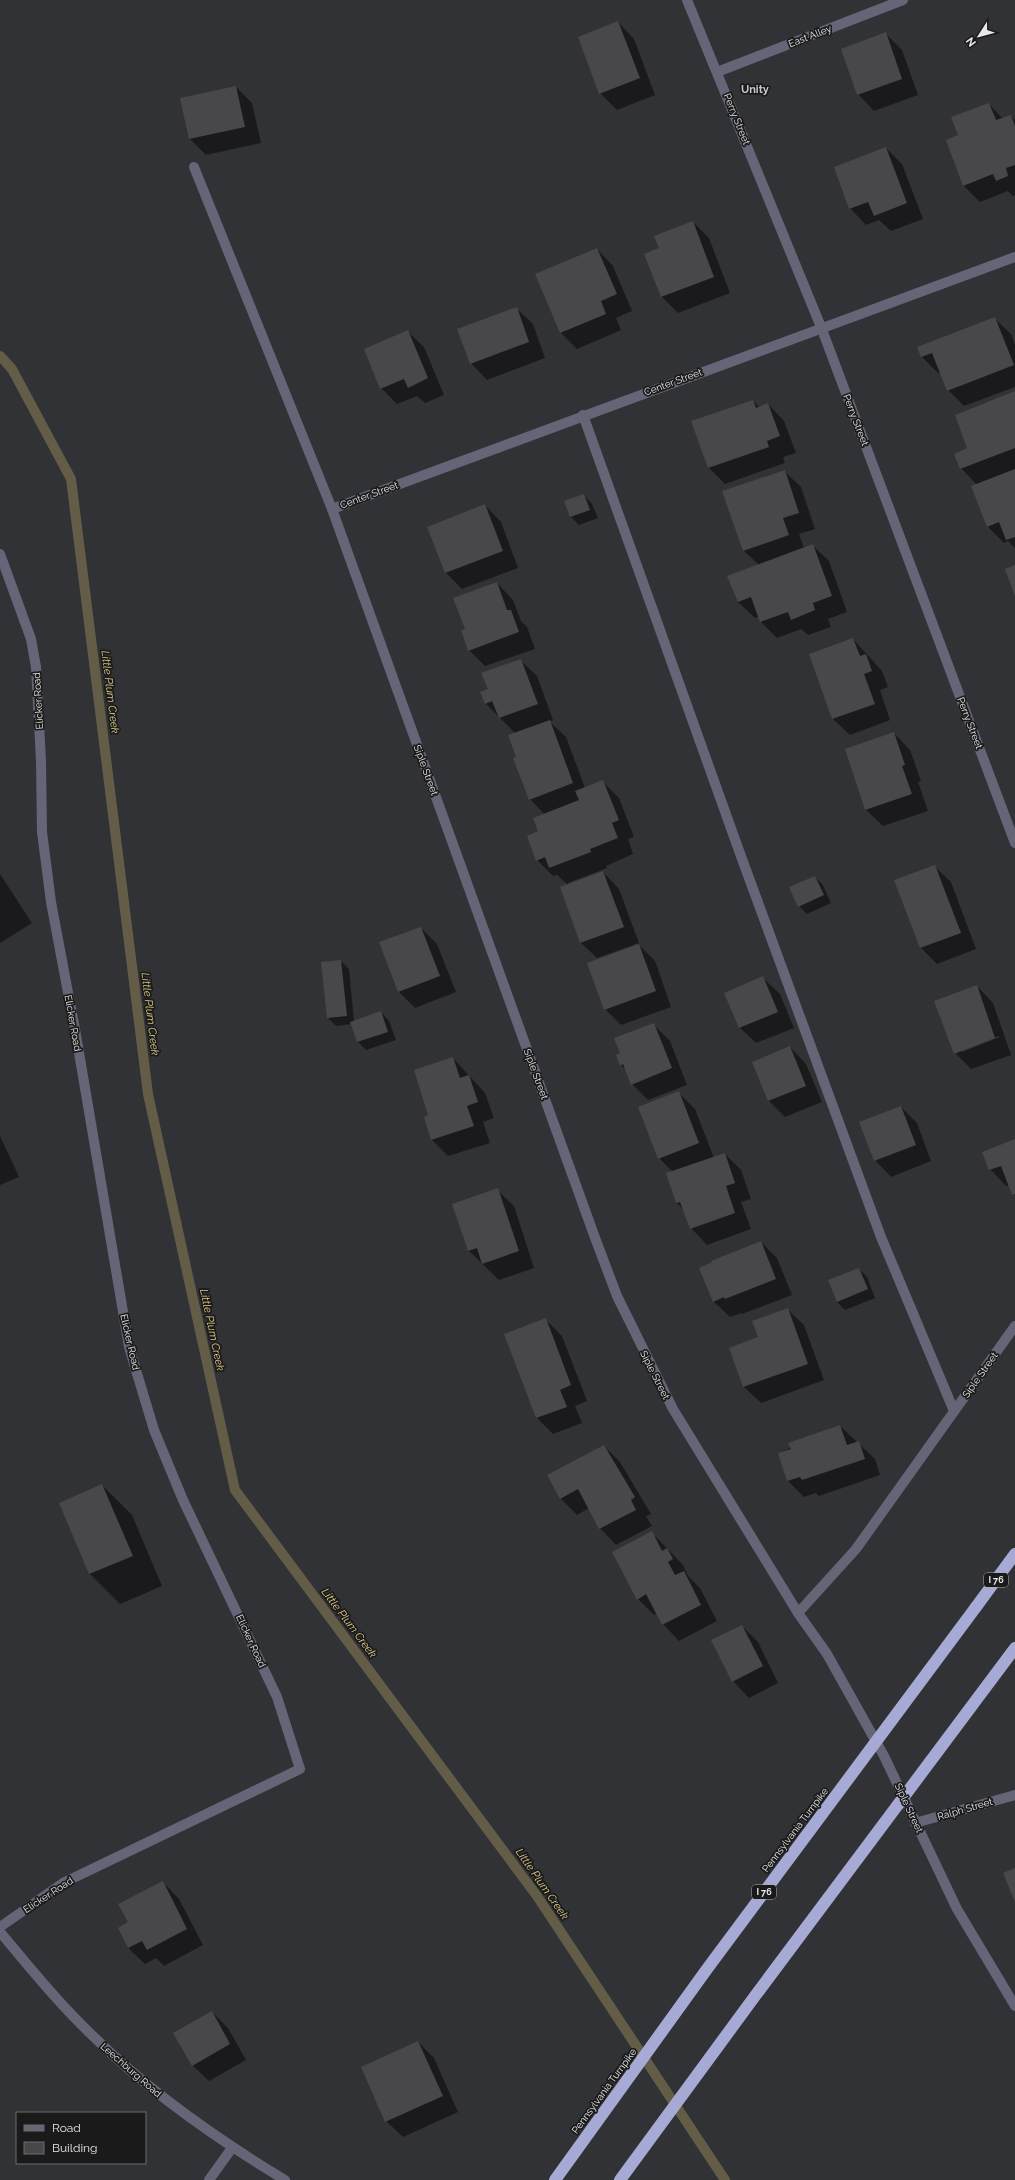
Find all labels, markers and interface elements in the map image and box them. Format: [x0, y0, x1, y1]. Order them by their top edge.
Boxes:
north arrow [959, 16, 999, 56]
street label: East Alley [787, 23, 834, 49]
text: N [964, 34, 979, 49]
district label: Unity [741, 83, 769, 96]
street label: Perry Street [722, 92, 753, 147]
street label: Center Street [642, 366, 704, 398]
street label: Perry Street [841, 393, 871, 448]
street label: Center Street [338, 479, 400, 511]
water label: Little Plum Creek [98, 650, 122, 734]
street label: Elicker Road [31, 672, 45, 730]
street label: Perry Street [955, 696, 985, 751]
street label: Siple Street [412, 743, 441, 798]
water label: Little Plum Creek [138, 972, 162, 1056]
street label: Elicker Road [63, 994, 83, 1052]
street label: Siple Street [522, 1047, 551, 1102]
water label: Little Plum Creek [197, 1288, 227, 1372]
street label: Elicker Road [118, 1313, 142, 1371]
street label: Siple Street [638, 1349, 672, 1402]
street label: Siple Street [960, 1349, 1000, 1400]
road number: I 76 [984, 1573, 1008, 1587]
water label: Little Plum Creek [319, 1586, 379, 1660]
street label: Elicker Road [234, 1613, 268, 1669]
street label: Siple Street [893, 1782, 926, 1835]
street label: Pennsylvania Turnpike [760, 1786, 830, 1874]
street label: Ralph Street [936, 1796, 994, 1822]
water label: Little Plum Creek [513, 1846, 571, 1922]
street label: Elicker Road [21, 1875, 75, 1915]
road number: I 76 [752, 1885, 776, 1899]
street label: Leechburg Road [98, 2041, 164, 2099]
street label: Pennsylvania Turnpike [569, 2046, 639, 2136]
legend [16, 2112, 146, 2164]
text: Road [52, 2121, 81, 2135]
text: Building [52, 2141, 98, 2155]

